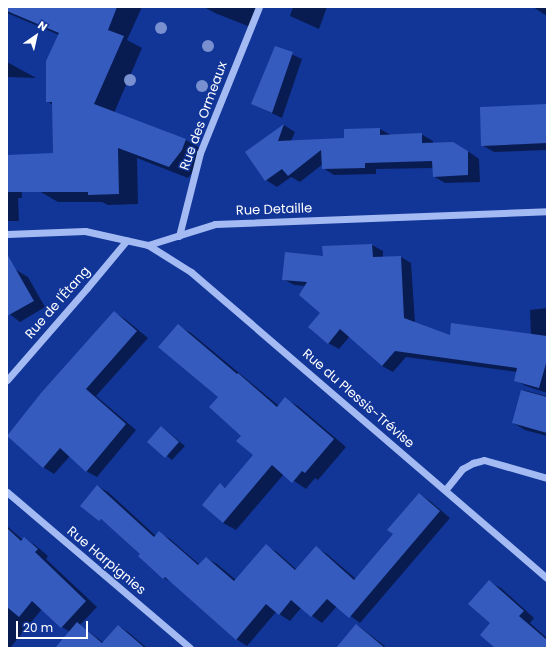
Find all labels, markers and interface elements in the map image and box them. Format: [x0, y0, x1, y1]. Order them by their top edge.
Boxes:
north arrow [16, 16, 56, 56]
text: N [35, 17, 51, 35]
street label: Rue des Ormeaux [177, 59, 231, 173]
street label: Rue Detaille [236, 201, 312, 219]
street label: Rue de l'Étang [22, 264, 94, 342]
street label: Rue du Plessis-Trévise [299, 346, 417, 452]
street label: Rue Harpignies [64, 524, 148, 598]
scale bar [18, 613, 90, 639]
text: 20 m [23, 619, 53, 636]

